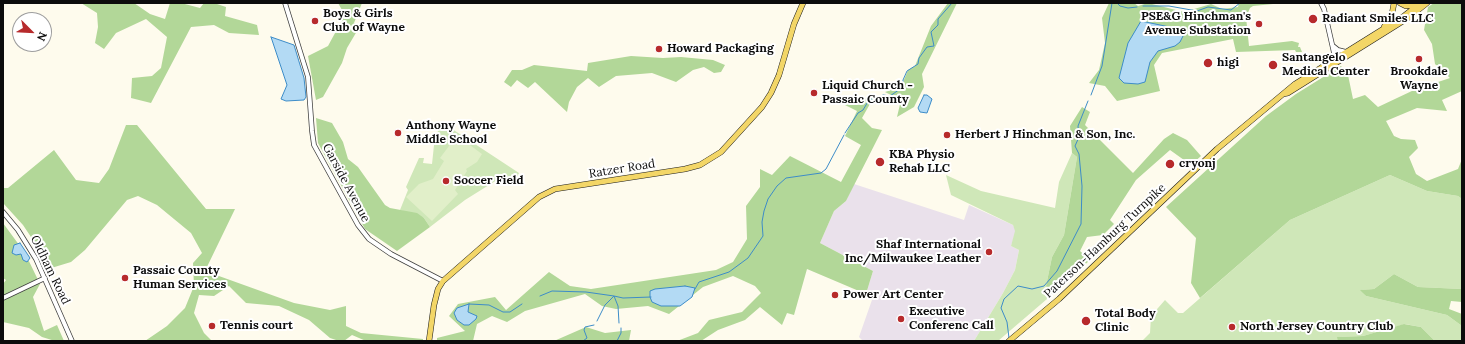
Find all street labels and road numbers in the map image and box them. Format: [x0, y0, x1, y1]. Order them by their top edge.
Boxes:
street label: Garside Avenue [319, 141, 373, 225]
street label: Ratzer Road [588, 157, 656, 181]
street label: Paterson-Hamburg Turnpike [1041, 181, 1169, 301]
street label: Oldham Road [27, 233, 73, 307]

